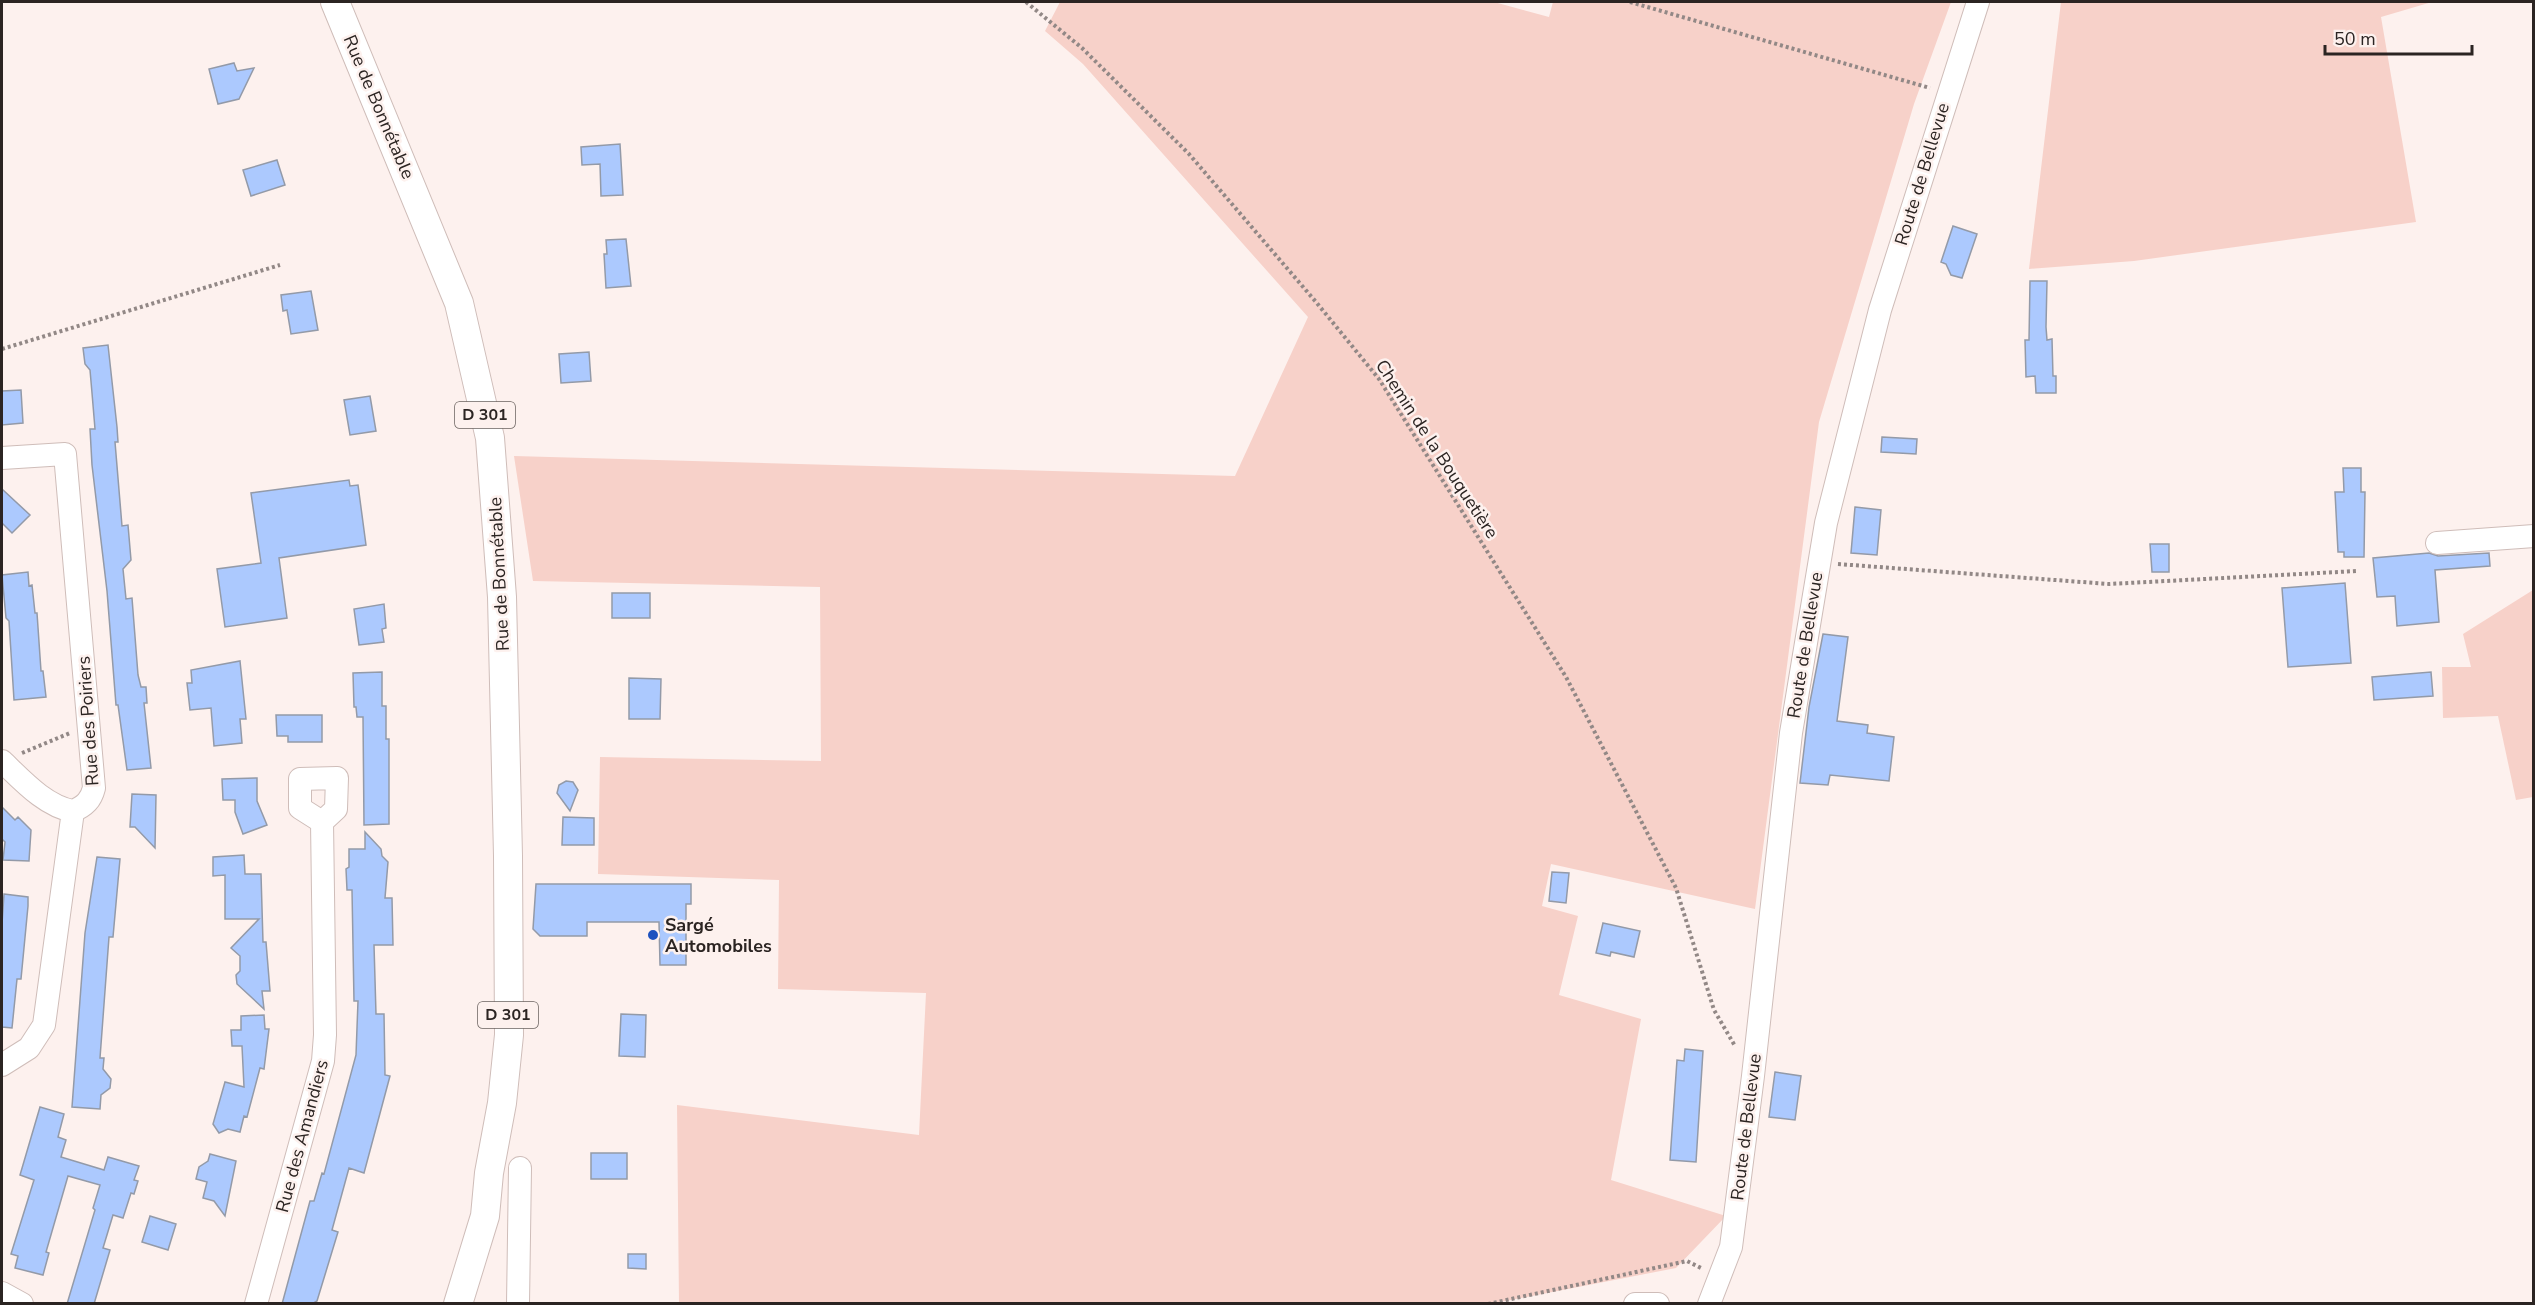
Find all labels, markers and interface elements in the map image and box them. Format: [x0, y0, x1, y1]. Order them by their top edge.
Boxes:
scale bar [2325, 18, 2472, 56]
text: 50 m [2334, 27, 2376, 51]
street label: Rue de Bonnétable [338, 31, 420, 183]
street label: Route de Bellevue [1889, 100, 1955, 248]
street label: Chemin de la Bouquetière [1370, 355, 1504, 543]
road number: D 301 [455, 402, 515, 428]
street label: Rue de Bonnétable [483, 496, 515, 652]
street label: Route de Bellevue [1782, 570, 1828, 720]
street label: Rue des Poiriers [71, 655, 105, 787]
place label: Sargé Automobiles [665, 913, 772, 958]
marker: Sargé Automobiles [646, 928, 660, 942]
road number: D 301 [478, 1002, 538, 1028]
street label: Route de Bellevue [1725, 1052, 1767, 1202]
street label: Rue des Amandiers [270, 1057, 334, 1215]

